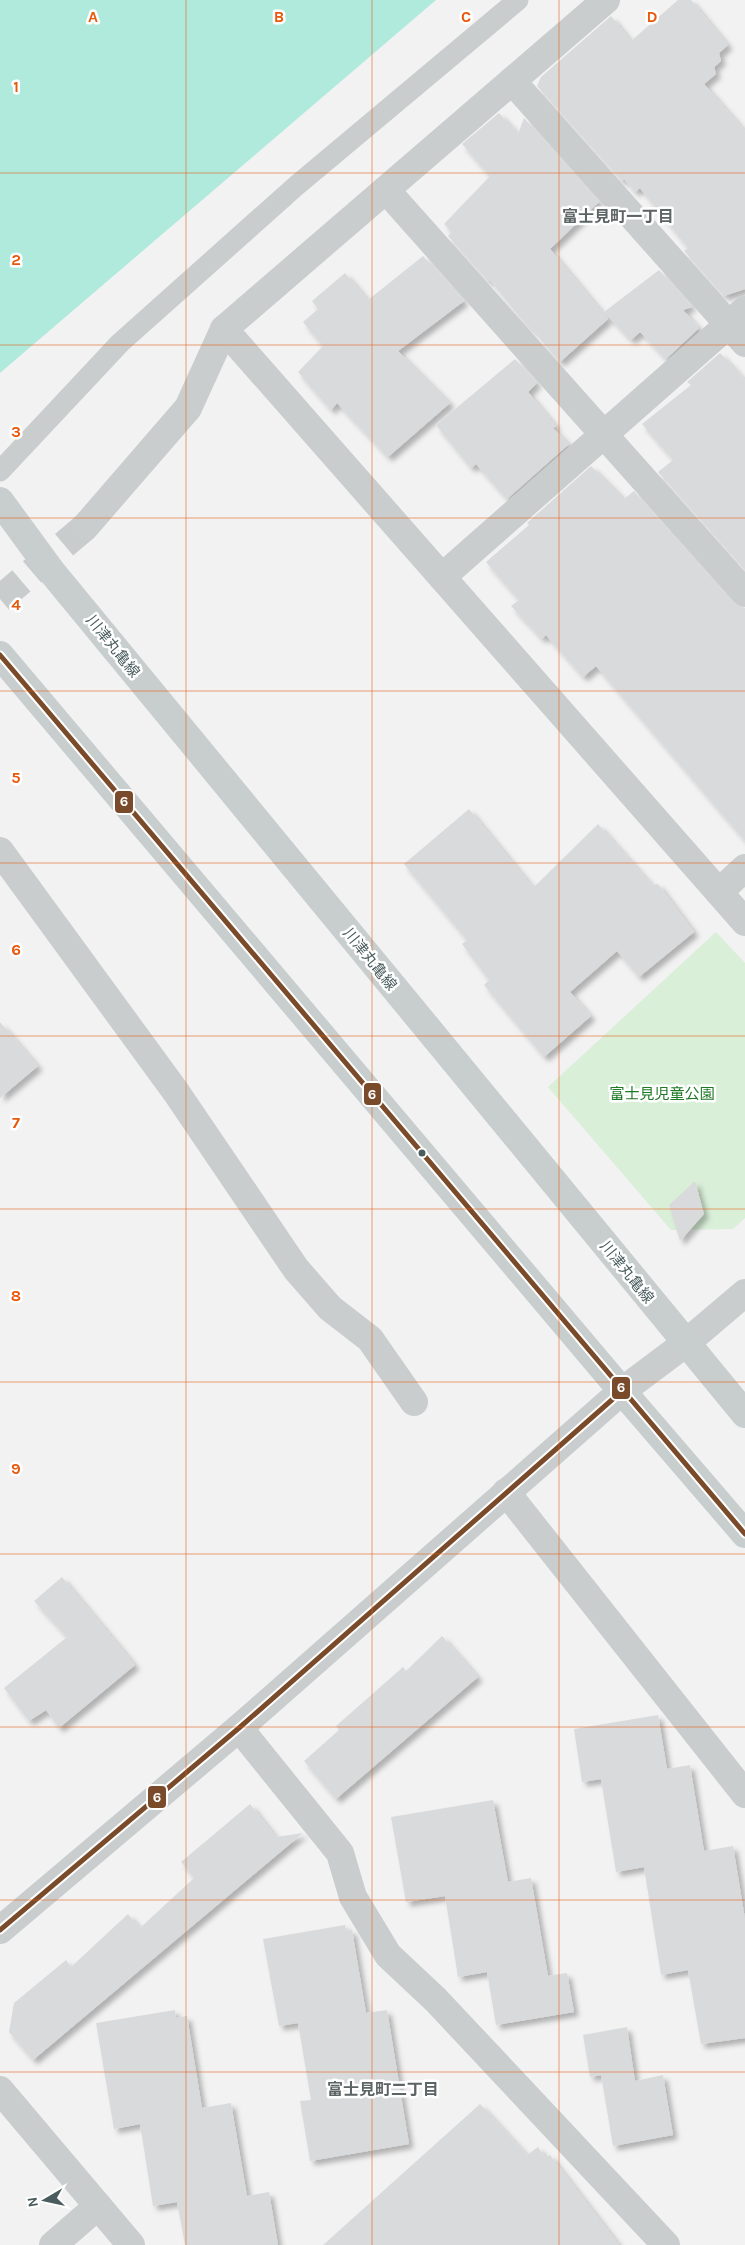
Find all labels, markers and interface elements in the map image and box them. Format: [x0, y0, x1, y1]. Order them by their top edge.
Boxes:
text: A [88, 7, 98, 26]
text: B [274, 7, 284, 26]
text: C [461, 7, 471, 26]
text: D [647, 7, 658, 26]
text: 1 [13, 77, 19, 96]
district label: 富士見町一丁目 [562, 207, 674, 226]
text: 2 [11, 250, 21, 269]
text: 3 [11, 422, 21, 441]
text: 4 [11, 595, 21, 614]
street label: 川津丸亀線 [82, 611, 144, 681]
text: 5 [11, 768, 21, 787]
line badge: 6 [114, 790, 134, 814]
text: 6 [120, 793, 128, 810]
street label: 川津丸亀線 [339, 924, 401, 994]
text: 6 [11, 940, 21, 959]
line badge: 6 [363, 1082, 382, 1106]
park label: 富士見児童公園 [609, 1085, 715, 1103]
text: 6 [368, 1086, 376, 1103]
text: 7 [12, 1113, 20, 1132]
unlabelled marker [417, 1148, 427, 1158]
street label: 川津丸亀線 [596, 1237, 658, 1307]
text: 8 [11, 1286, 21, 1305]
line badge: 6 [611, 1376, 631, 1400]
text: 6 [617, 1379, 625, 1396]
text: 9 [11, 1459, 21, 1478]
line badge: 6 [147, 1785, 167, 1809]
text: 6 [153, 1789, 161, 1806]
district label: 富士見町二丁目 [327, 2080, 439, 2099]
north arrow [20, 2175, 70, 2225]
text: N [23, 2196, 42, 2208]

